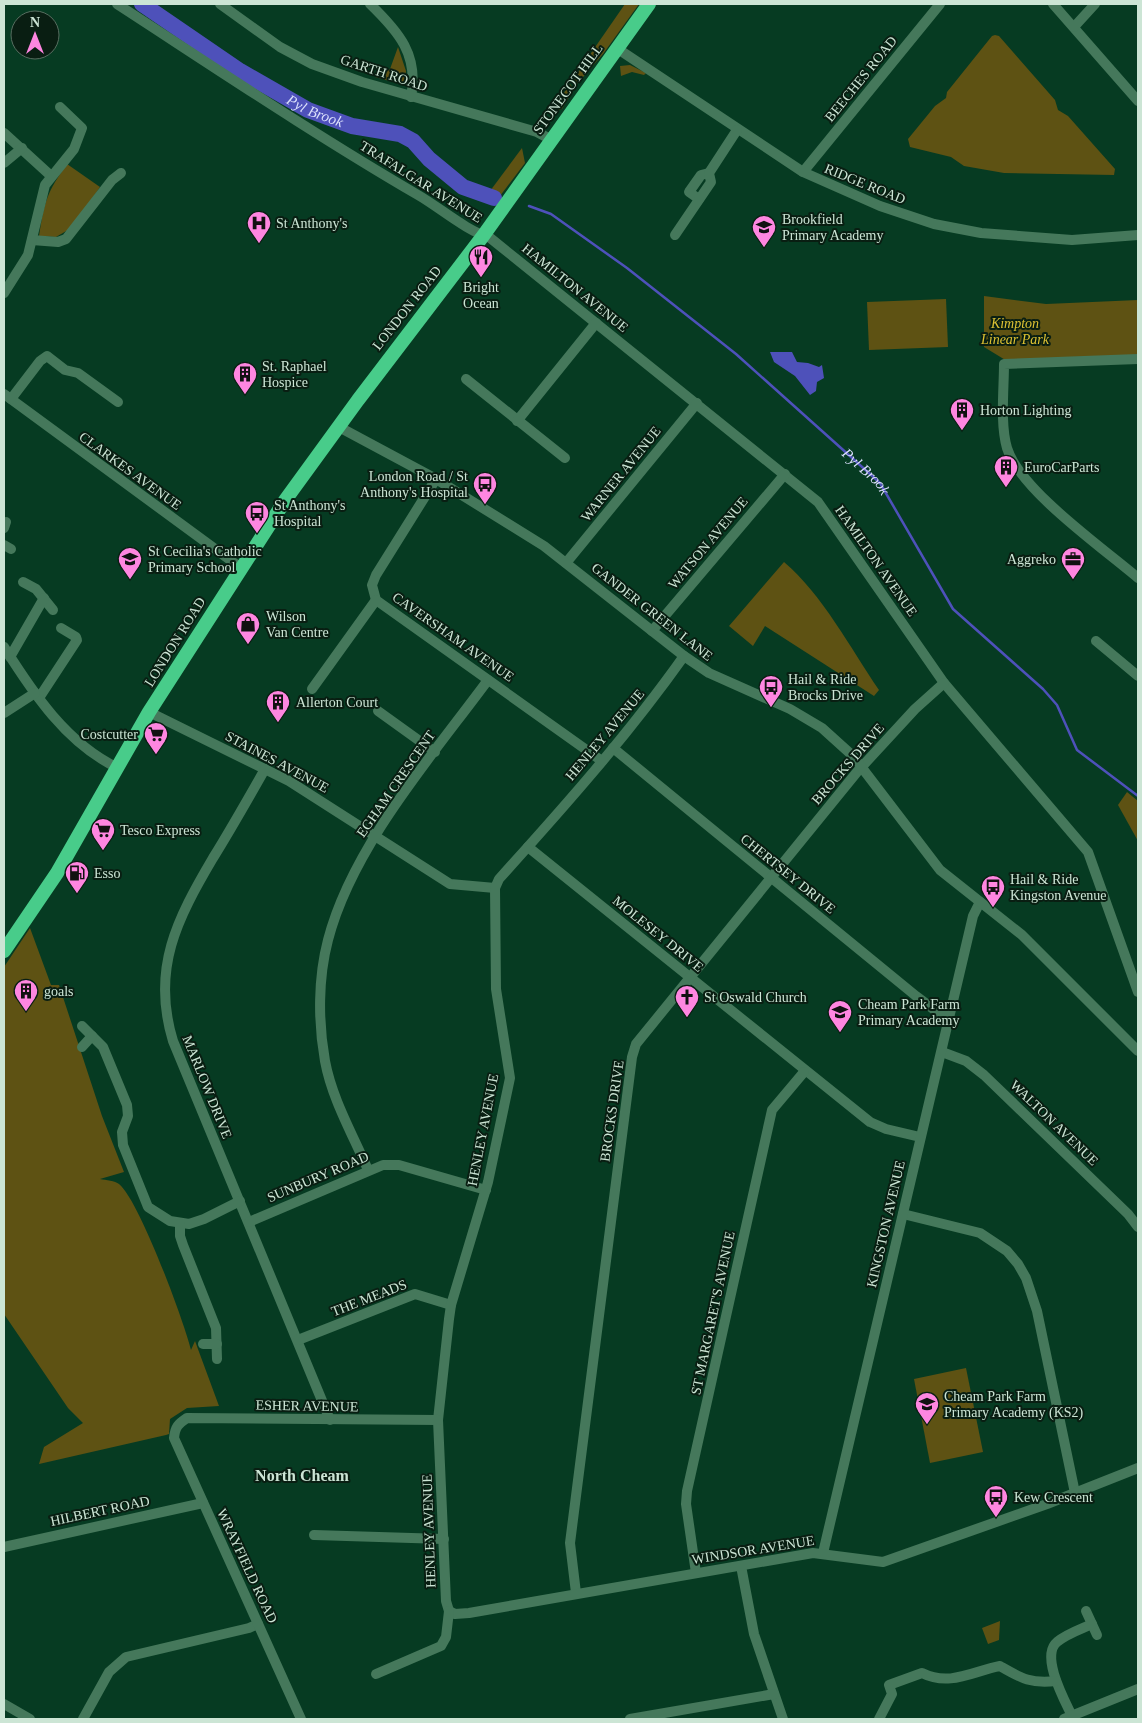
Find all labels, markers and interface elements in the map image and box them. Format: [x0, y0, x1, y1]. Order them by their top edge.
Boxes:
north arrow [10, 10, 60, 60]
text: N [30, 15, 40, 30]
street label: BEECHES ROAD [822, 33, 900, 125]
street label: STONECOT HILL [530, 41, 606, 137]
street label: GARTH ROAD [339, 52, 429, 94]
water label: Pyl Brook [283, 91, 346, 130]
street label: TRAFALGAR AVENUE [357, 138, 485, 226]
street label: RIDGE ROAD [822, 161, 908, 207]
hospital icon: St Anthony's [246, 210, 272, 244]
place label: Brookfield Primary Academy [782, 212, 883, 243]
school or university icon: Brookfield Primary Academy [751, 214, 777, 248]
place label: St Anthony's [276, 216, 347, 231]
street label: HAMILTON AVENUE [519, 241, 631, 335]
restaurant icon: Bright Ocean [468, 244, 494, 278]
street label: LONDON ROAD [370, 263, 444, 353]
place label: Bright Ocean [463, 280, 499, 311]
park label: Kimpton Linear Park [980, 316, 1050, 347]
place label: St. Raphael Hospice [262, 359, 327, 390]
building icon: St. Raphael Hospice [232, 361, 258, 395]
building icon: Horton Lighting [949, 397, 975, 431]
place label: Horton Lighting [980, 403, 1071, 418]
street label: WARNER AVENUE [578, 424, 664, 524]
street label: CLARKES AVENUE [76, 429, 184, 513]
water label: Pyl Brook [838, 445, 893, 498]
building icon: EuroCarParts [993, 454, 1019, 488]
place label: EuroCarParts [1024, 460, 1099, 475]
place label: London Road / St Anthony's Hospital [360, 469, 468, 500]
bus stop icon: London Road / St Anthony's Hospital [472, 471, 498, 505]
street label: WATSON AVENUE [665, 494, 751, 592]
place label: St Anthony's Hospital [274, 498, 345, 529]
bus stop icon: St Anthony's Hospital [244, 500, 270, 534]
street label: HAMILTON AVENUE [832, 503, 920, 619]
place label: St Cecilia's Catholic Primary School [148, 544, 262, 575]
school or university icon: St Cecilia's Catholic Primary School [117, 546, 143, 580]
office icon: Aggreko [1060, 546, 1086, 580]
place label: Aggreko [1007, 552, 1056, 567]
street label: GANDER GREEN LANE [589, 560, 715, 664]
street label: CAVERSHAM AVENUE [389, 589, 517, 685]
street label: LONDON ROAD [142, 595, 208, 689]
place label: Wilson Van Centre [266, 609, 329, 640]
shop icon: Wilson Van Centre [235, 611, 261, 645]
place label: Hail & Ride Brocks Drive [788, 672, 863, 703]
bus stop icon: Hail & Ride Brocks Drive [758, 674, 784, 708]
street label: HENLEY AVENUE [563, 687, 647, 783]
building icon: Allerton Court [265, 689, 291, 723]
place label: Allerton Court [296, 695, 378, 710]
street label: BROCKS DRIVE [809, 720, 887, 808]
supermarket icon: Costcutter [143, 721, 169, 755]
place label: Costcutter [80, 727, 138, 742]
street label: STAINES AVENUE [223, 728, 331, 796]
street label: EGHAM CRESCENT [354, 728, 439, 840]
supermarket icon: Tesco Express [90, 817, 116, 851]
place label: Tesco Express [120, 823, 200, 838]
street label: CHERTSEY DRIVE [738, 831, 838, 917]
fuel station icon: Esso [64, 860, 90, 894]
place label: Esso [94, 866, 120, 881]
place label: Hail & Ride Kingston Avenue [1010, 872, 1107, 903]
bus stop icon: Hail & Ride Kingston Avenue [980, 874, 1006, 908]
street label: MOLESEY DRIVE [610, 893, 706, 975]
building icon: goals [13, 978, 39, 1012]
place label: goals [44, 984, 74, 999]
church icon: St Oswald Church [674, 984, 700, 1018]
place label: St Oswald Church [704, 990, 807, 1005]
place label: Cheam Park Farm Primary Academy [858, 997, 960, 1028]
school or university icon: Cheam Park Farm Primary Academy [827, 999, 853, 1033]
street label: MARLOW DRIVE [179, 1033, 235, 1141]
street label: BROCKS DRIVE [597, 1059, 627, 1163]
street label: HENLEY AVENUE [465, 1073, 501, 1187]
street label: WALTON AVENUE [1007, 1077, 1101, 1169]
street label: SUNBURY ROAD [265, 1149, 371, 1205]
street label: KINGSTON AVENUE [864, 1159, 908, 1289]
street label: ST MARGARET'S AVENUE [688, 1230, 738, 1396]
street label: THE MEADS [329, 1277, 409, 1319]
place label: Cheam Park Farm Primary Academy (KS2) [944, 1389, 1084, 1421]
school or university icon: Cheam Park Farm Primary Academy (KS2) [914, 1391, 940, 1425]
street label: ESHER AVENUE [255, 1398, 359, 1414]
district label: North Cheam [255, 1467, 350, 1484]
street label: HENLEY AVENUE [420, 1474, 438, 1588]
bus stop icon: Kew Crescent [983, 1484, 1009, 1518]
place label: Kew Crescent [1014, 1490, 1093, 1505]
street label: HILBERT ROAD [49, 1493, 151, 1529]
street label: WRAYFIELD ROAD [214, 1506, 280, 1626]
street label: WINDSOR AVENUE [691, 1533, 815, 1567]

